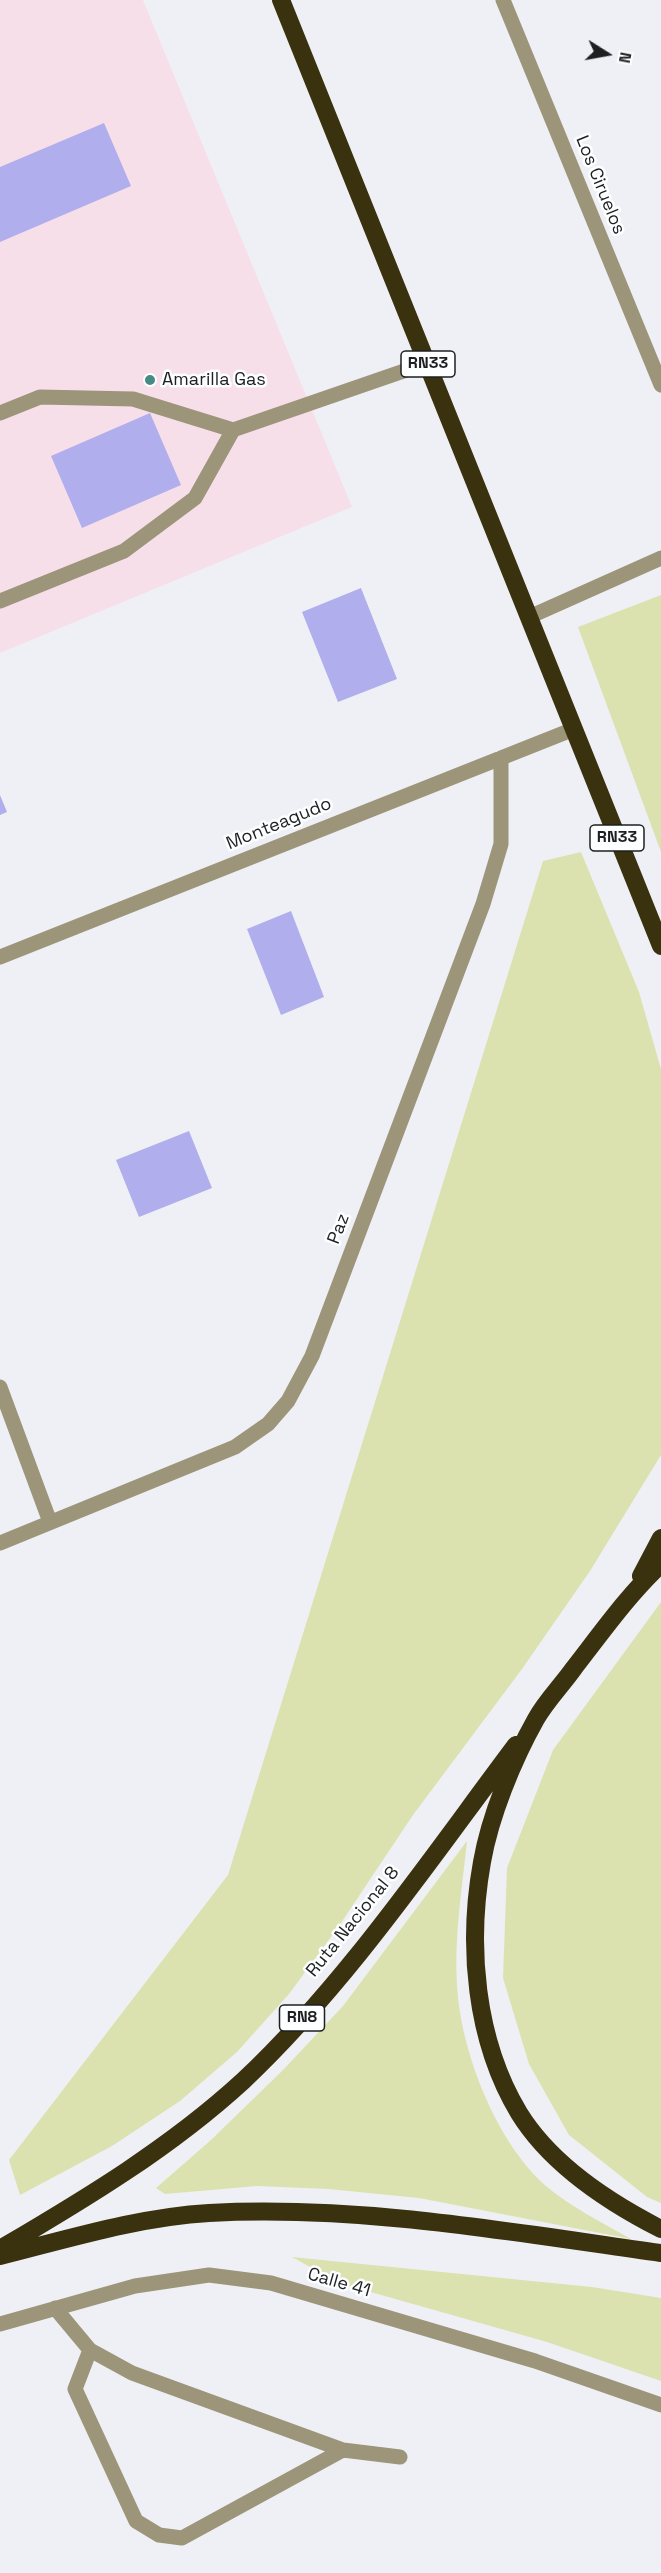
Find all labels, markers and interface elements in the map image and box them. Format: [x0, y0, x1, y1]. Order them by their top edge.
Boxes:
north arrow [577, 24, 637, 84]
text: N [614, 50, 636, 65]
street label: Los Ciruelos [570, 133, 630, 237]
road number: RN33 [401, 351, 455, 377]
place label: Amarilla Gas [162, 369, 266, 391]
marker: Amarilla Gas [143, 373, 157, 387]
street label: Monteagudo [223, 793, 335, 855]
road number: RN33 [590, 825, 644, 851]
street label: Paz [323, 1211, 355, 1247]
street label: Ruta Nacional 8 [302, 1863, 404, 1981]
road number: RN8 [280, 2005, 324, 2031]
street label: Calle 41 [305, 2264, 373, 2302]

